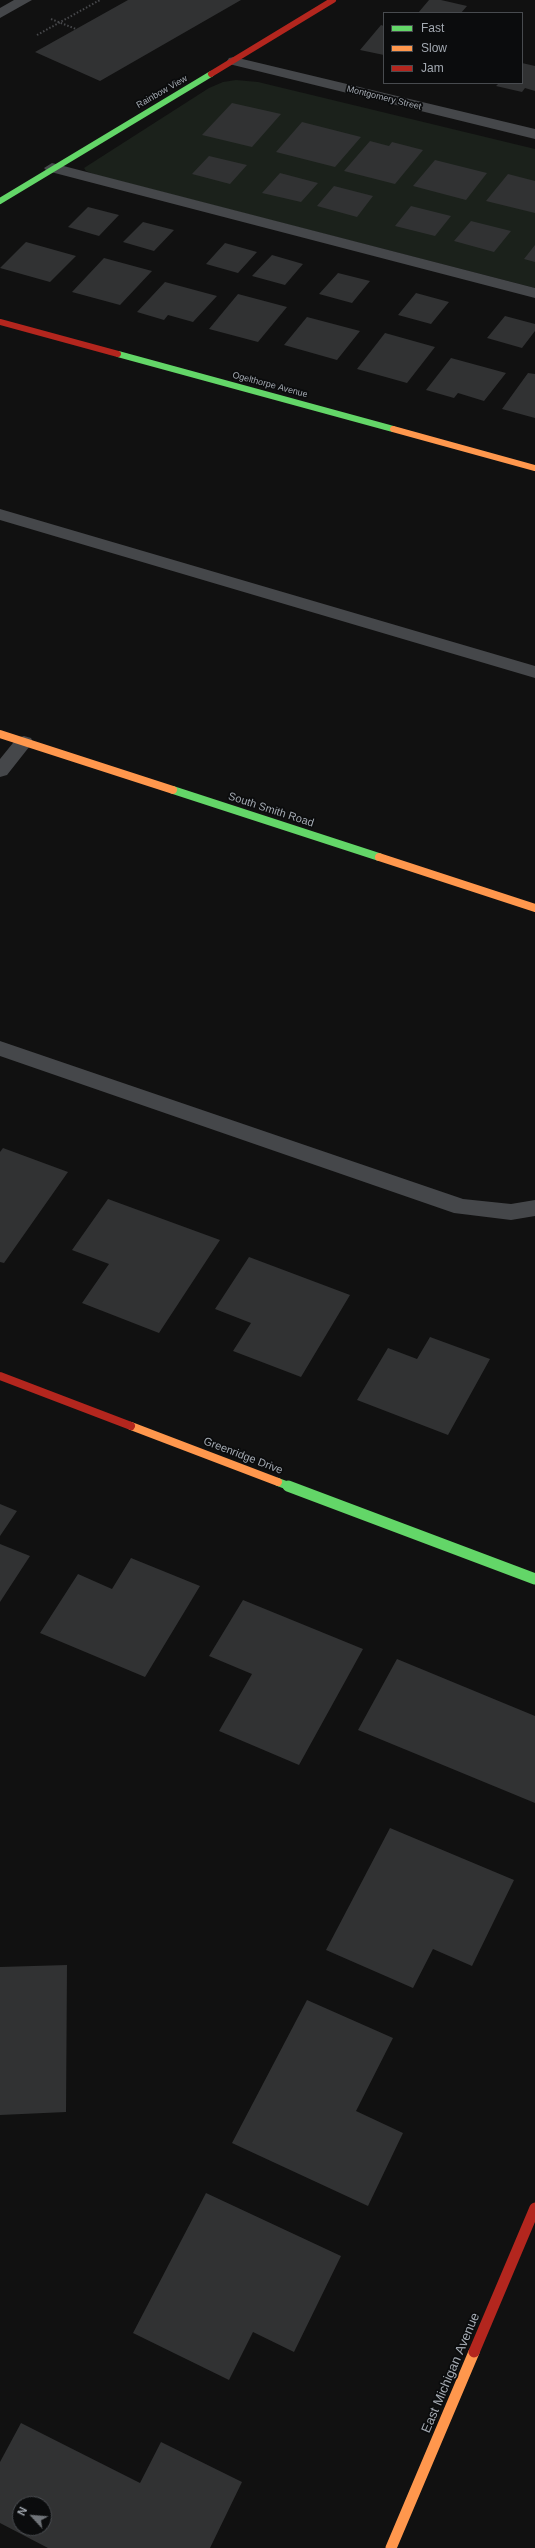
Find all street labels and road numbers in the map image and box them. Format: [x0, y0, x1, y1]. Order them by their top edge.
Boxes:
street label: Rainbow View [135, 73, 189, 111]
street label: Montgomery Street [346, 84, 422, 112]
street label: Ogelthorpe Avenue [231, 370, 309, 400]
street label: South Smith Road [227, 790, 315, 830]
street label: Greenridge Drive [202, 1435, 284, 1477]
street label: East Michigan Avenue [419, 2311, 483, 2435]

